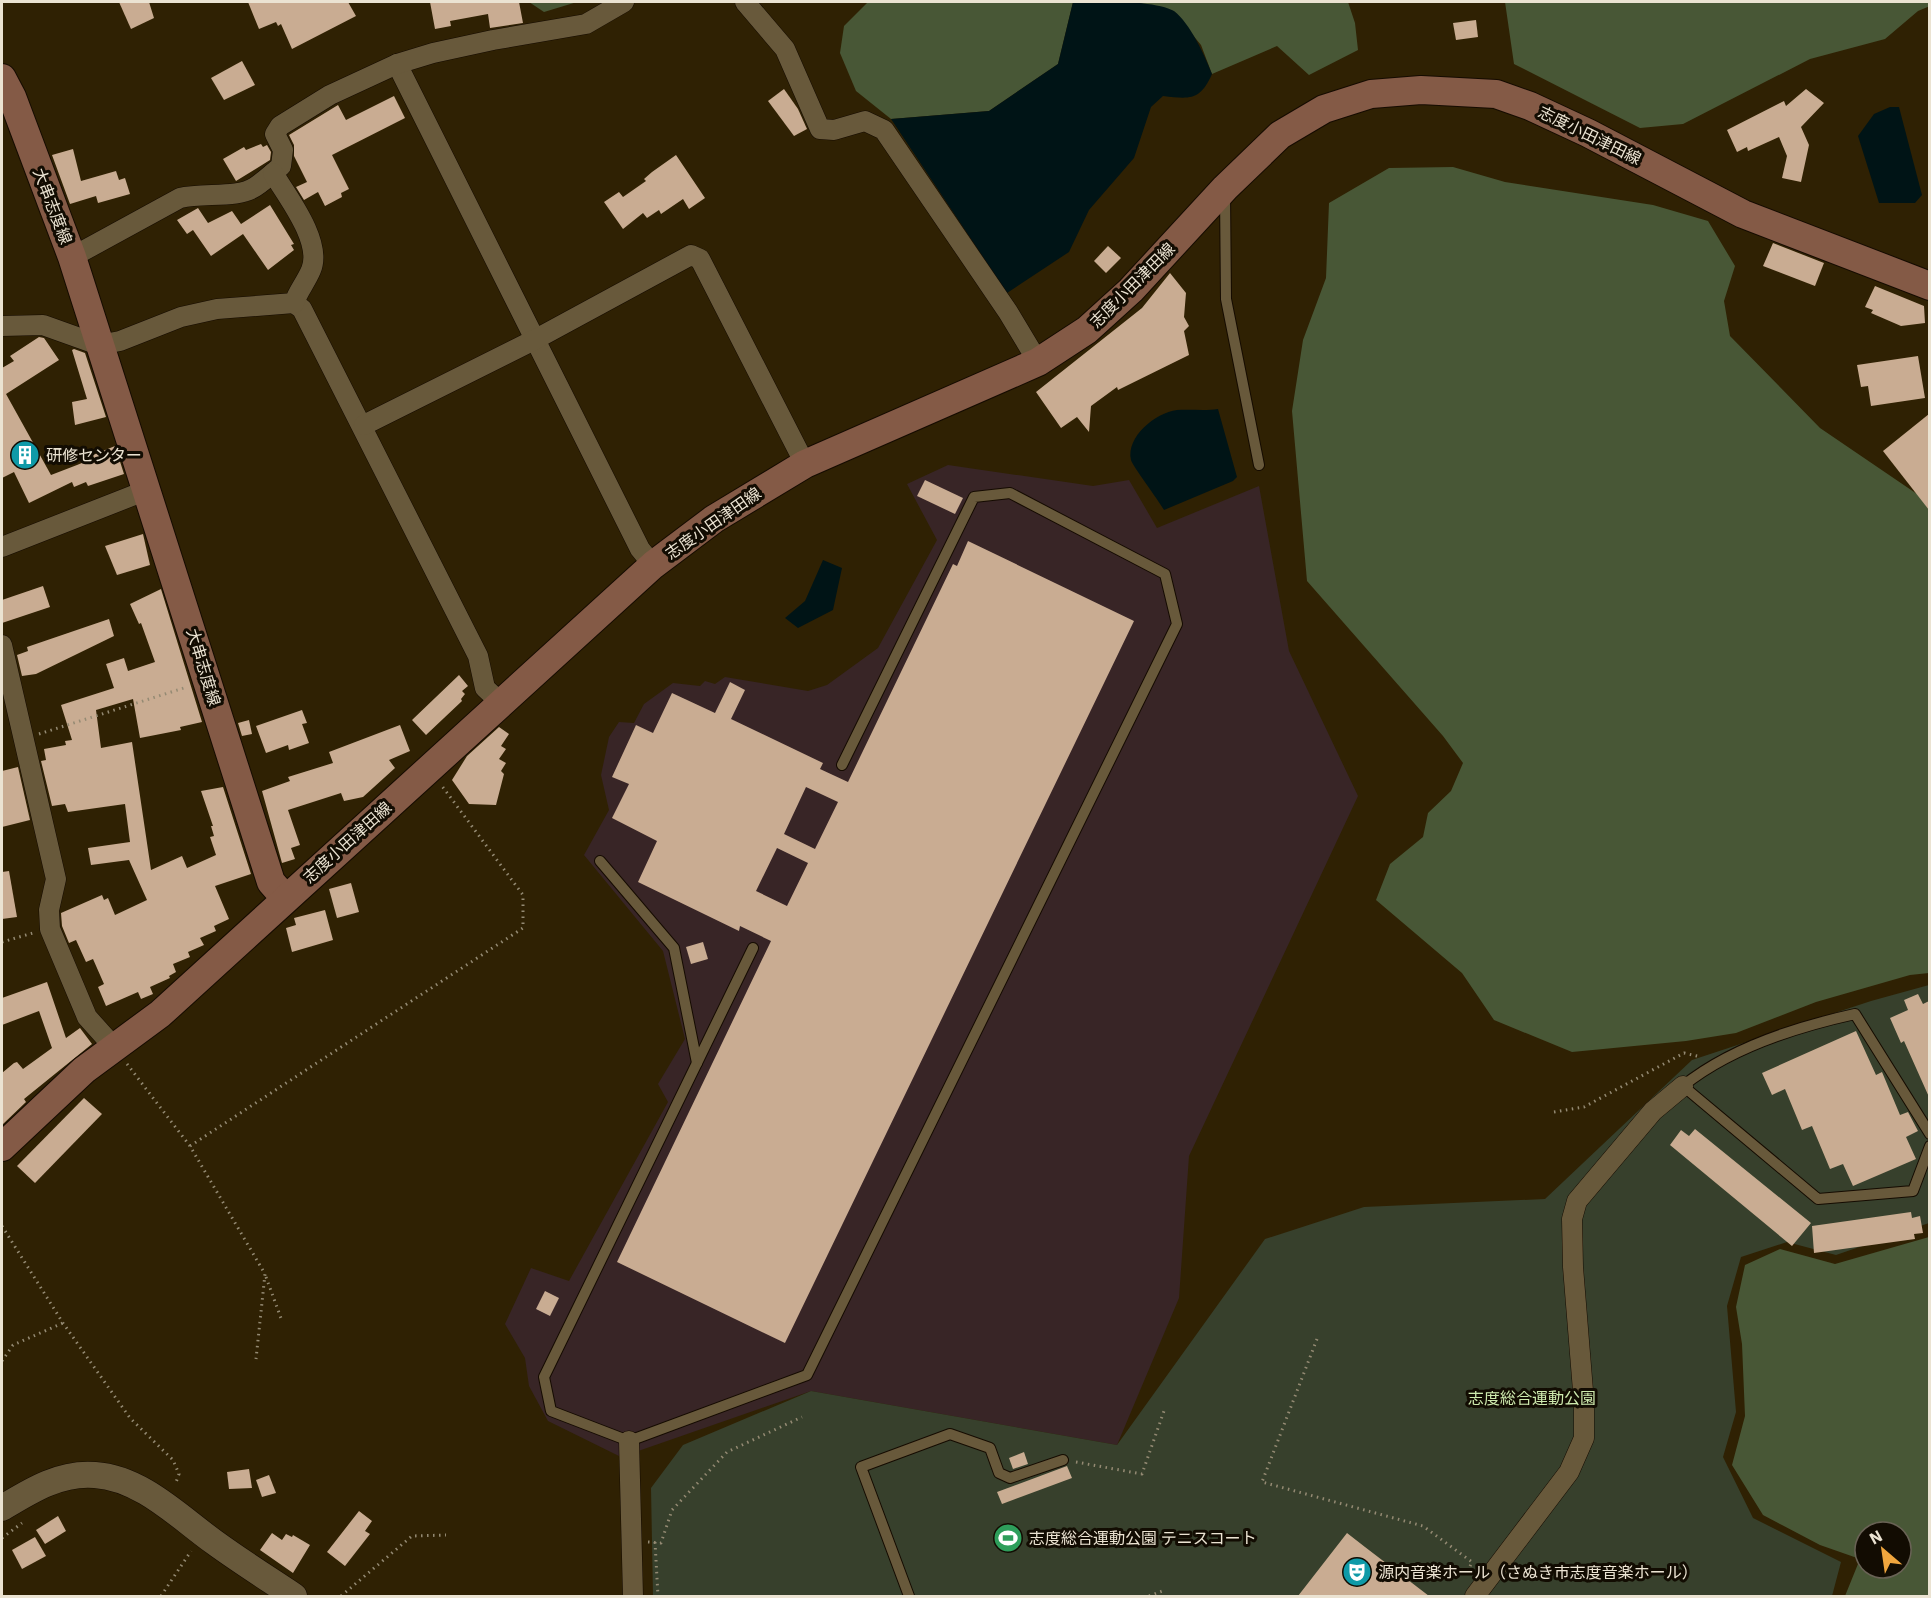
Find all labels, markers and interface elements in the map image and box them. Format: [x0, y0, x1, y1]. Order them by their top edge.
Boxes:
street label: 志度小田津田線 [1535, 101, 1645, 169]
street label: 大串志度線 [29, 165, 77, 247]
street label: 志度小田津田線 [1085, 238, 1179, 332]
building icon: 研修センター [9, 439, 41, 471]
place label: 研修センター [46, 445, 142, 465]
street label: 志度小田津田線 [661, 483, 765, 563]
street label: 大串志度線 [183, 626, 225, 708]
street label: 志度小田津田線 [299, 797, 395, 887]
park label: 志度総合運動公園 [1468, 1388, 1596, 1408]
north arrow [1853, 1520, 1913, 1580]
sports icon: 志度総合運動公園 テニスコート [992, 1522, 1024, 1554]
text: N [1866, 1525, 1886, 1548]
place label: 志度総合運動公園 テニスコート [1029, 1528, 1257, 1548]
theatre icon: 源内音楽ホール（さぬき市志度音楽ホール） [1341, 1556, 1373, 1588]
place label: 源内音楽ホール（さぬき市志度音楽ホール） [1378, 1562, 1698, 1582]

